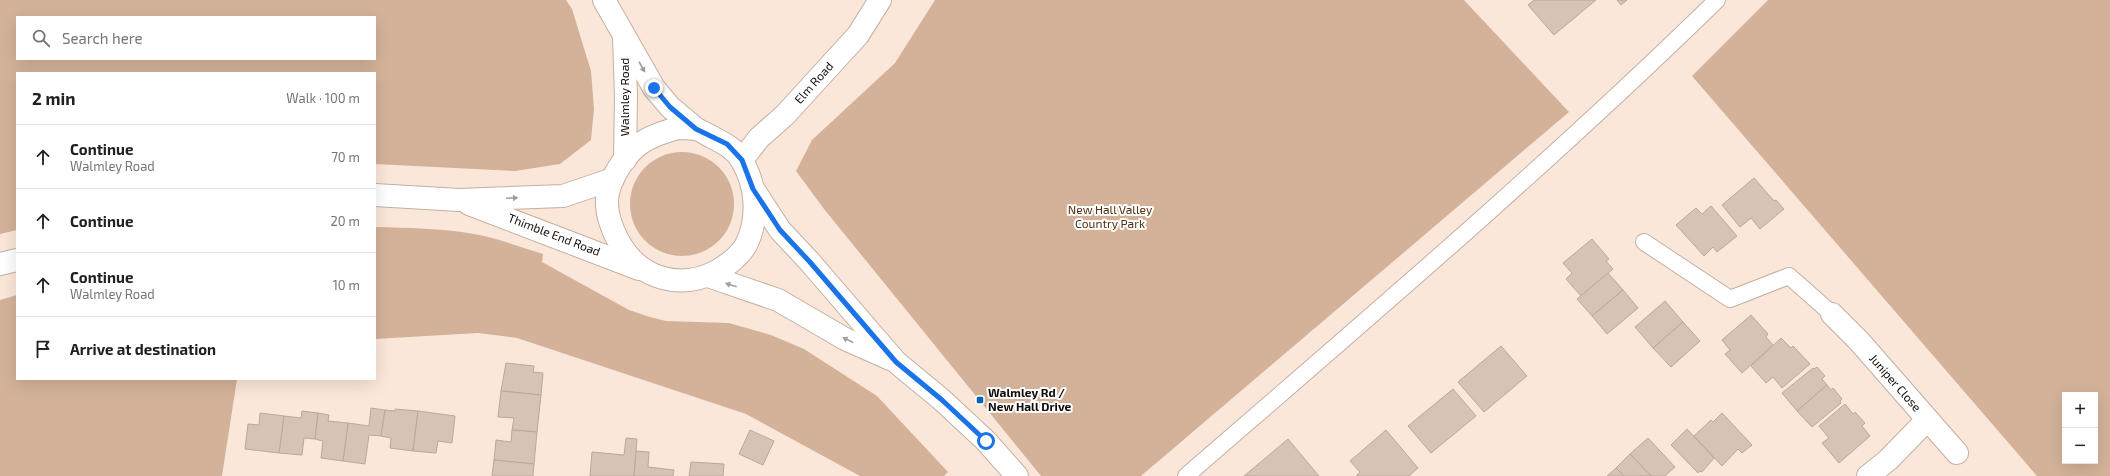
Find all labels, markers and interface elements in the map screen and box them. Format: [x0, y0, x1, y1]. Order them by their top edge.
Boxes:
search box [16, 16, 376, 60]
icon: search [30, 27, 52, 49]
text: Search here [62, 29, 143, 47]
street label: Walmley Road [617, 58, 631, 136]
street label: Elm Road [791, 59, 836, 106]
one-way arrow [639, 61, 646, 73]
route end [645, 79, 663, 97]
text: 2 min [32, 88, 75, 108]
text: Walk · 100 m [286, 90, 360, 106]
text: Continue [70, 140, 133, 158]
icon: ahead [32, 146, 54, 168]
text: 70 m [331, 149, 360, 165]
text: Walmley Road [70, 158, 155, 174]
one-way arrow [506, 195, 519, 201]
park label: New Hall Valley Country Park [1068, 202, 1153, 230]
icon: ahead [32, 210, 54, 232]
street label: Thimble End Road [506, 210, 603, 258]
text: Continue [70, 212, 133, 230]
text: 20 m [331, 213, 360, 229]
text: Continue [70, 268, 133, 286]
icon: ahead [32, 274, 54, 296]
text: 10 m [333, 277, 360, 293]
one-way arrow [725, 282, 737, 288]
text: Walmley Road [70, 286, 155, 302]
one-way arrow [842, 337, 854, 343]
icon: arrive [32, 338, 54, 360]
text: Arrive at destination [70, 340, 216, 358]
street label: Juniper Close [1867, 351, 1924, 414]
place label: Walmley Rd / New Hall Drive [988, 385, 1072, 413]
map controls [2062, 392, 2098, 464]
button: + [2062, 392, 2098, 428]
marker: Walmley Rd / New Hall Drive [975, 395, 985, 405]
button: − [2062, 428, 2098, 464]
route start [977, 432, 995, 450]

